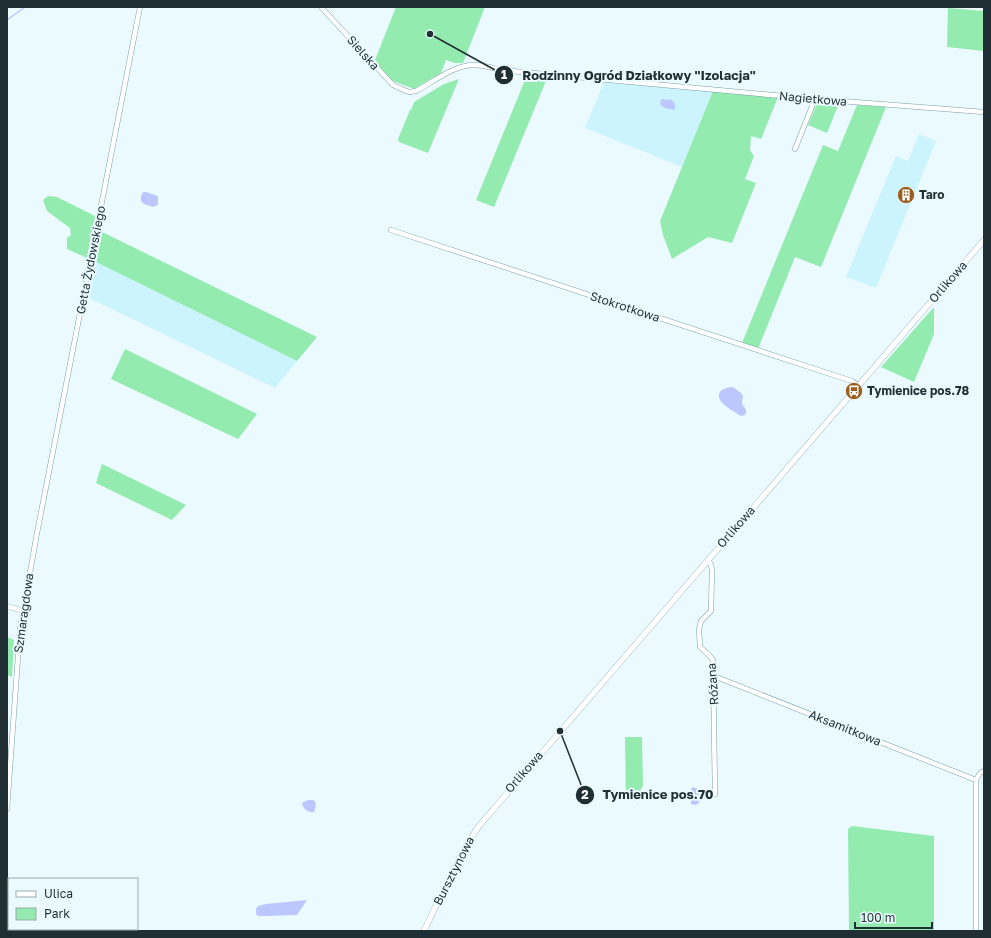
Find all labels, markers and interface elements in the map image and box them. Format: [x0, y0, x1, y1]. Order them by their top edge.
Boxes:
street label: Sielska [344, 32, 383, 73]
callout: Rodzinny Ogród Działkowy "Izolacja" [494, 63, 763, 88]
text: 1 [501, 67, 507, 82]
text: Rodzinny Ogród Działkowy "Izolacja" [522, 67, 756, 83]
street label: Nagietkowa [778, 88, 848, 109]
building icon: Taro [896, 185, 916, 205]
place label: Taro [919, 187, 945, 202]
street label: Getta Żydowskiego [73, 204, 108, 315]
street label: Orlikowa [925, 258, 970, 306]
street label: Stokrotkowa [588, 288, 662, 325]
bus stop icon: Tymienice pos.78 [844, 381, 864, 401]
place label: Tymienice pos.78 [867, 383, 970, 398]
street label: Orlikowa [713, 503, 758, 551]
street label: Szmaragdowa [10, 572, 37, 654]
street label: Różana [704, 662, 721, 706]
street label: Aksamitkowa [807, 706, 883, 749]
street label: Orlikowa [501, 748, 546, 796]
callout: Tymienice pos.70 [575, 782, 722, 807]
text: Tymienice pos.70 [603, 786, 713, 802]
text: 2 [581, 787, 589, 802]
street label: Bursztynowa [430, 834, 477, 908]
legend [8, 878, 138, 930]
text: Ulica [44, 886, 73, 901]
scale bar [855, 904, 932, 930]
text: Park [44, 906, 70, 921]
text: 100 m [861, 910, 895, 925]

